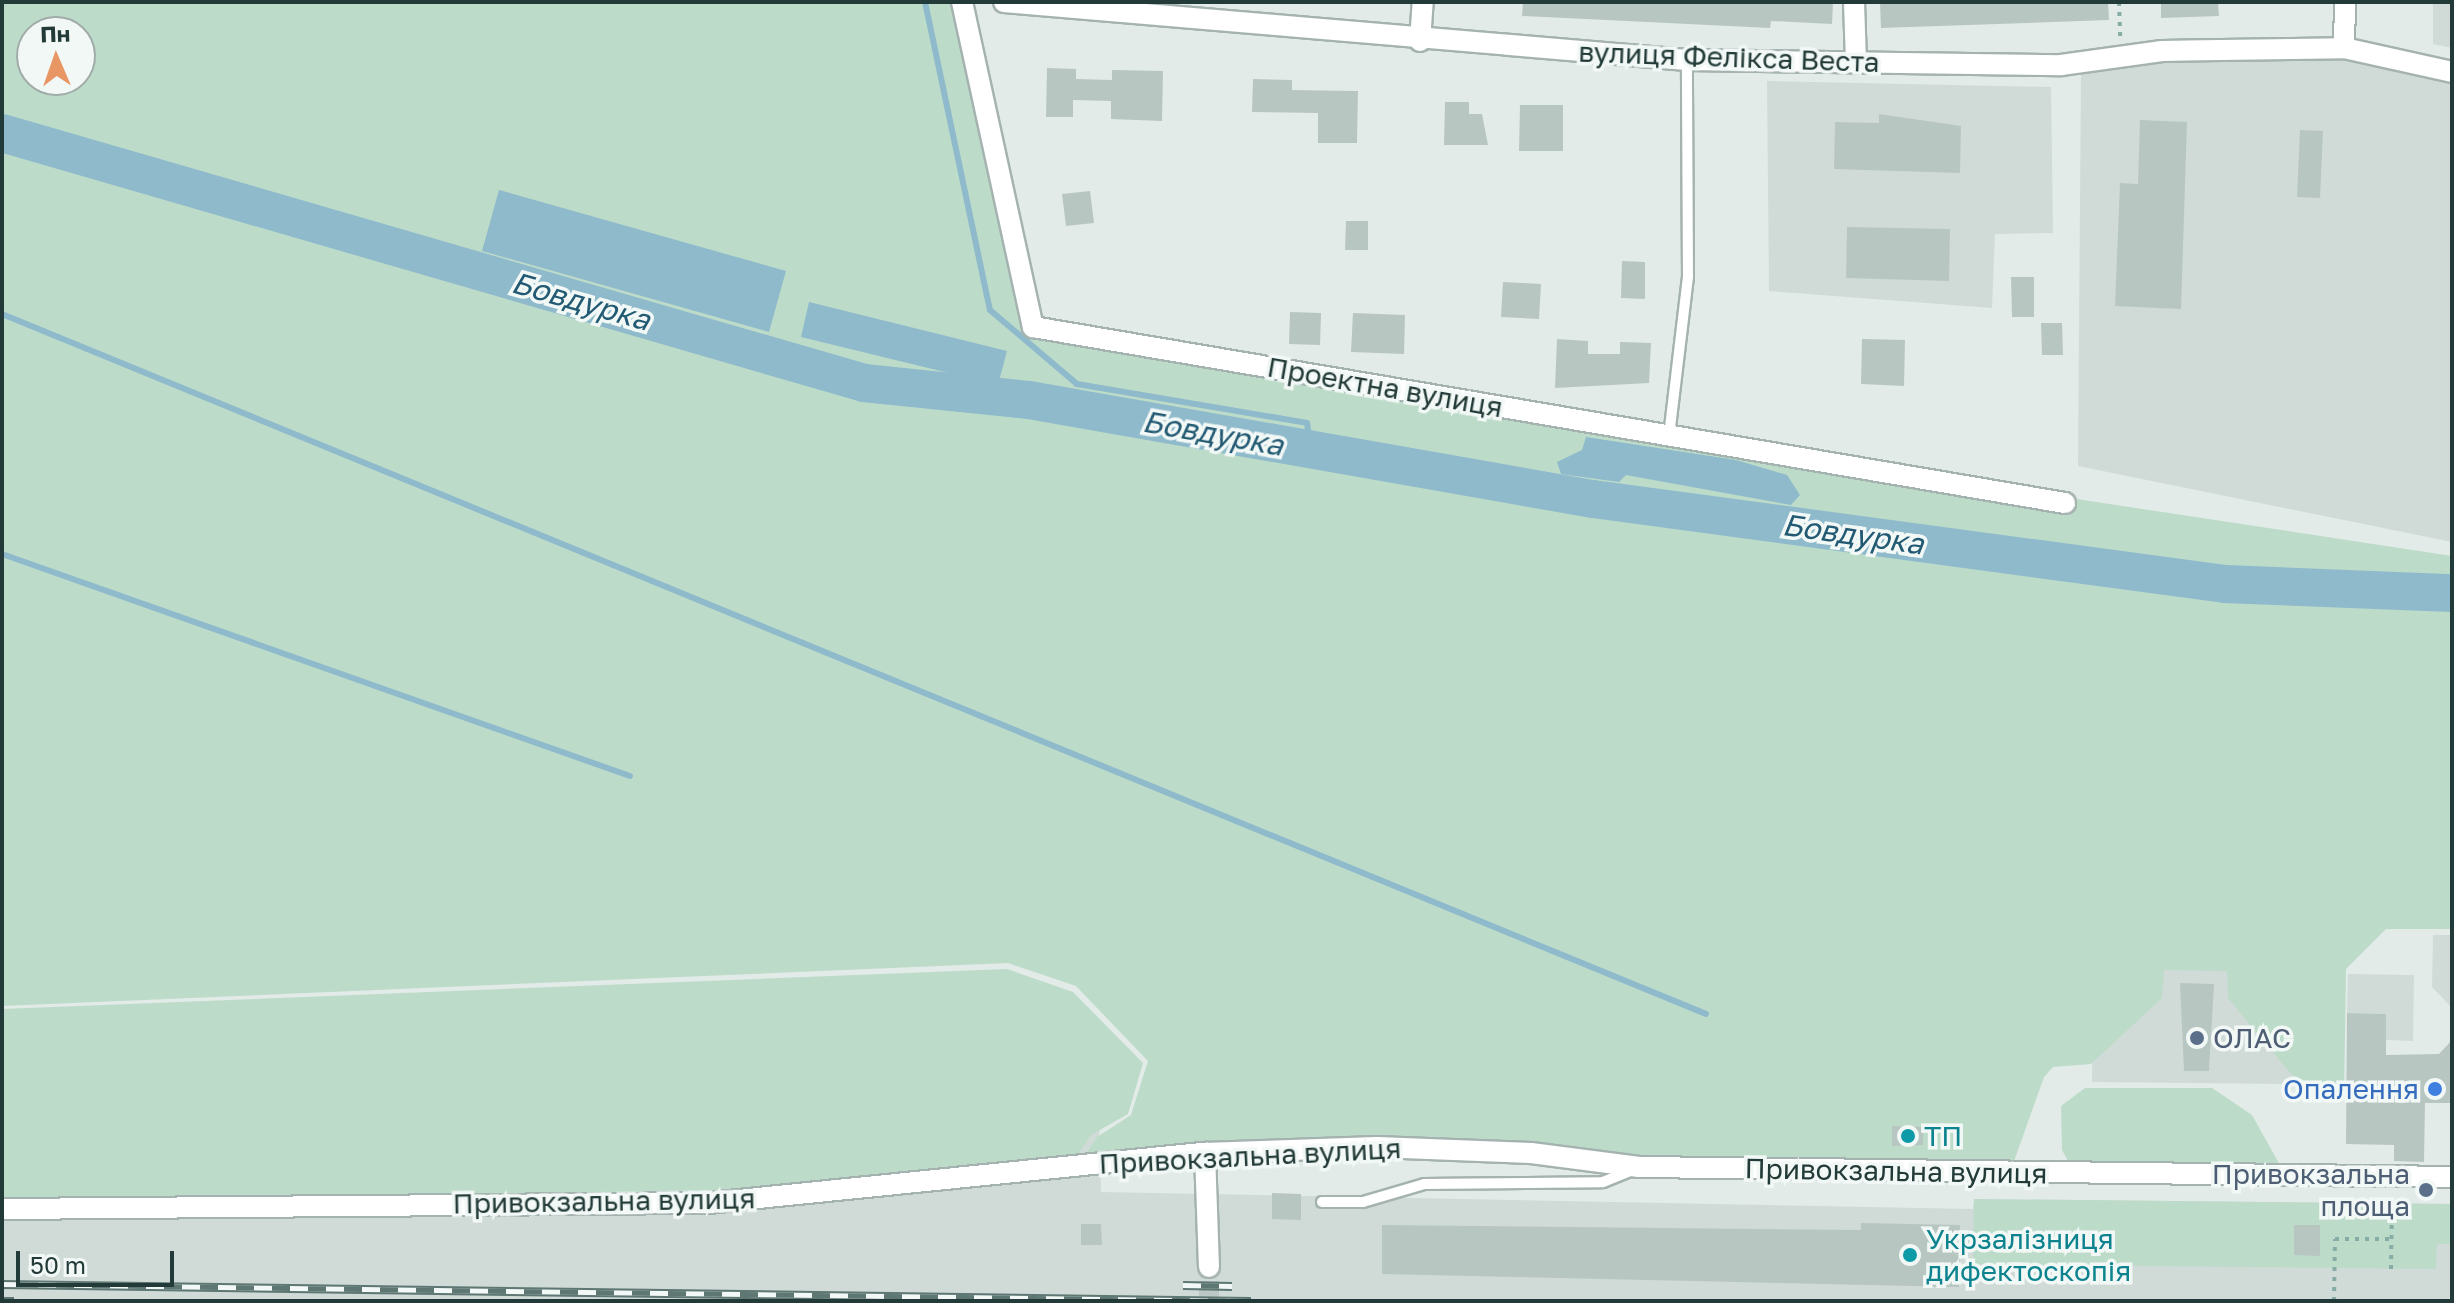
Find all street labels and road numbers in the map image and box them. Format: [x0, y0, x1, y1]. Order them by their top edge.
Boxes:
street label: вулиця Фелікса Веста [1578, 35, 1880, 79]
street label: Проектна вулиця [1265, 350, 1505, 424]
street label: Привокзальна вулиця [1098, 1131, 1402, 1181]
street label: Привокзальна вулиця [1744, 1152, 2048, 1190]
street label: Привокзальна вулиця [452, 1182, 756, 1220]

